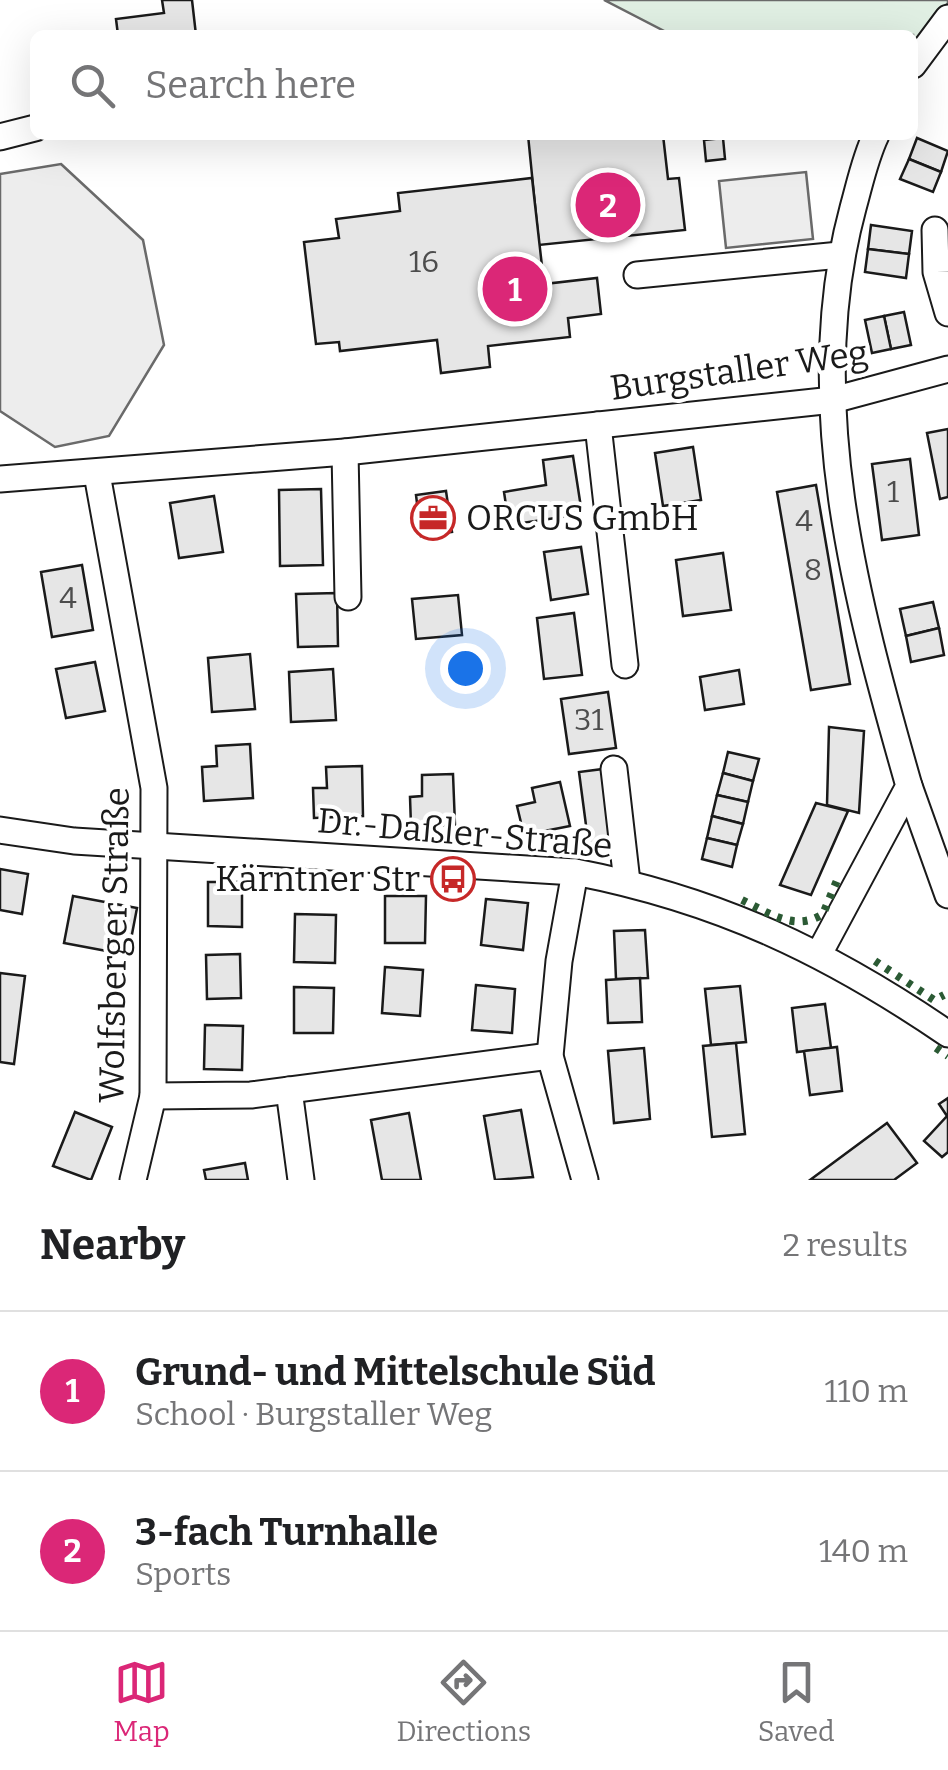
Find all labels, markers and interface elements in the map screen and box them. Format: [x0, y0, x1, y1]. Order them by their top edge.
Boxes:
search box [30, 30, 918, 140]
icon: search [65, 58, 120, 113]
text: Search here [145, 62, 356, 108]
pin: 2 [576, 168, 640, 242]
house number: 16 [409, 244, 439, 280]
pin: 1 [482, 252, 548, 326]
street label: Burgstaller Weg [608, 331, 870, 409]
house number: 1 [887, 474, 899, 510]
office icon: ORCUS GmbH [410, 495, 456, 541]
place label: ORCUS GmbH [466, 497, 699, 539]
house number: 4 [795, 503, 813, 539]
house number: 8 [804, 552, 822, 588]
house number: 4 [59, 580, 77, 616]
your location [440, 643, 491, 694]
house number: 31 [574, 702, 604, 738]
street label: Wolfsberger Straße [90, 787, 138, 1103]
street label: Dr.-Daßler-Straße [316, 799, 614, 867]
bus stop icon: Kärntner Str [430, 856, 476, 902]
place label: Kärntner Str [215, 858, 420, 900]
text: Nearby [40, 1220, 185, 1270]
text: 2 results [782, 1226, 908, 1264]
text: Grund- und Mittelschule Süd [135, 1349, 656, 1395]
text: 1 [66, 1372, 79, 1410]
text: 110 m [825, 1372, 908, 1410]
text: School · Burgstaller Weg [135, 1395, 492, 1433]
text: 3-fach Turnhalle [135, 1509, 438, 1555]
text: 2 [63, 1532, 82, 1570]
text: 140 m [819, 1532, 908, 1570]
text: Sports [135, 1555, 231, 1593]
tab: Map [113, 1655, 170, 1748]
tab: Directions [396, 1655, 531, 1748]
tab: Saved [758, 1655, 835, 1748]

